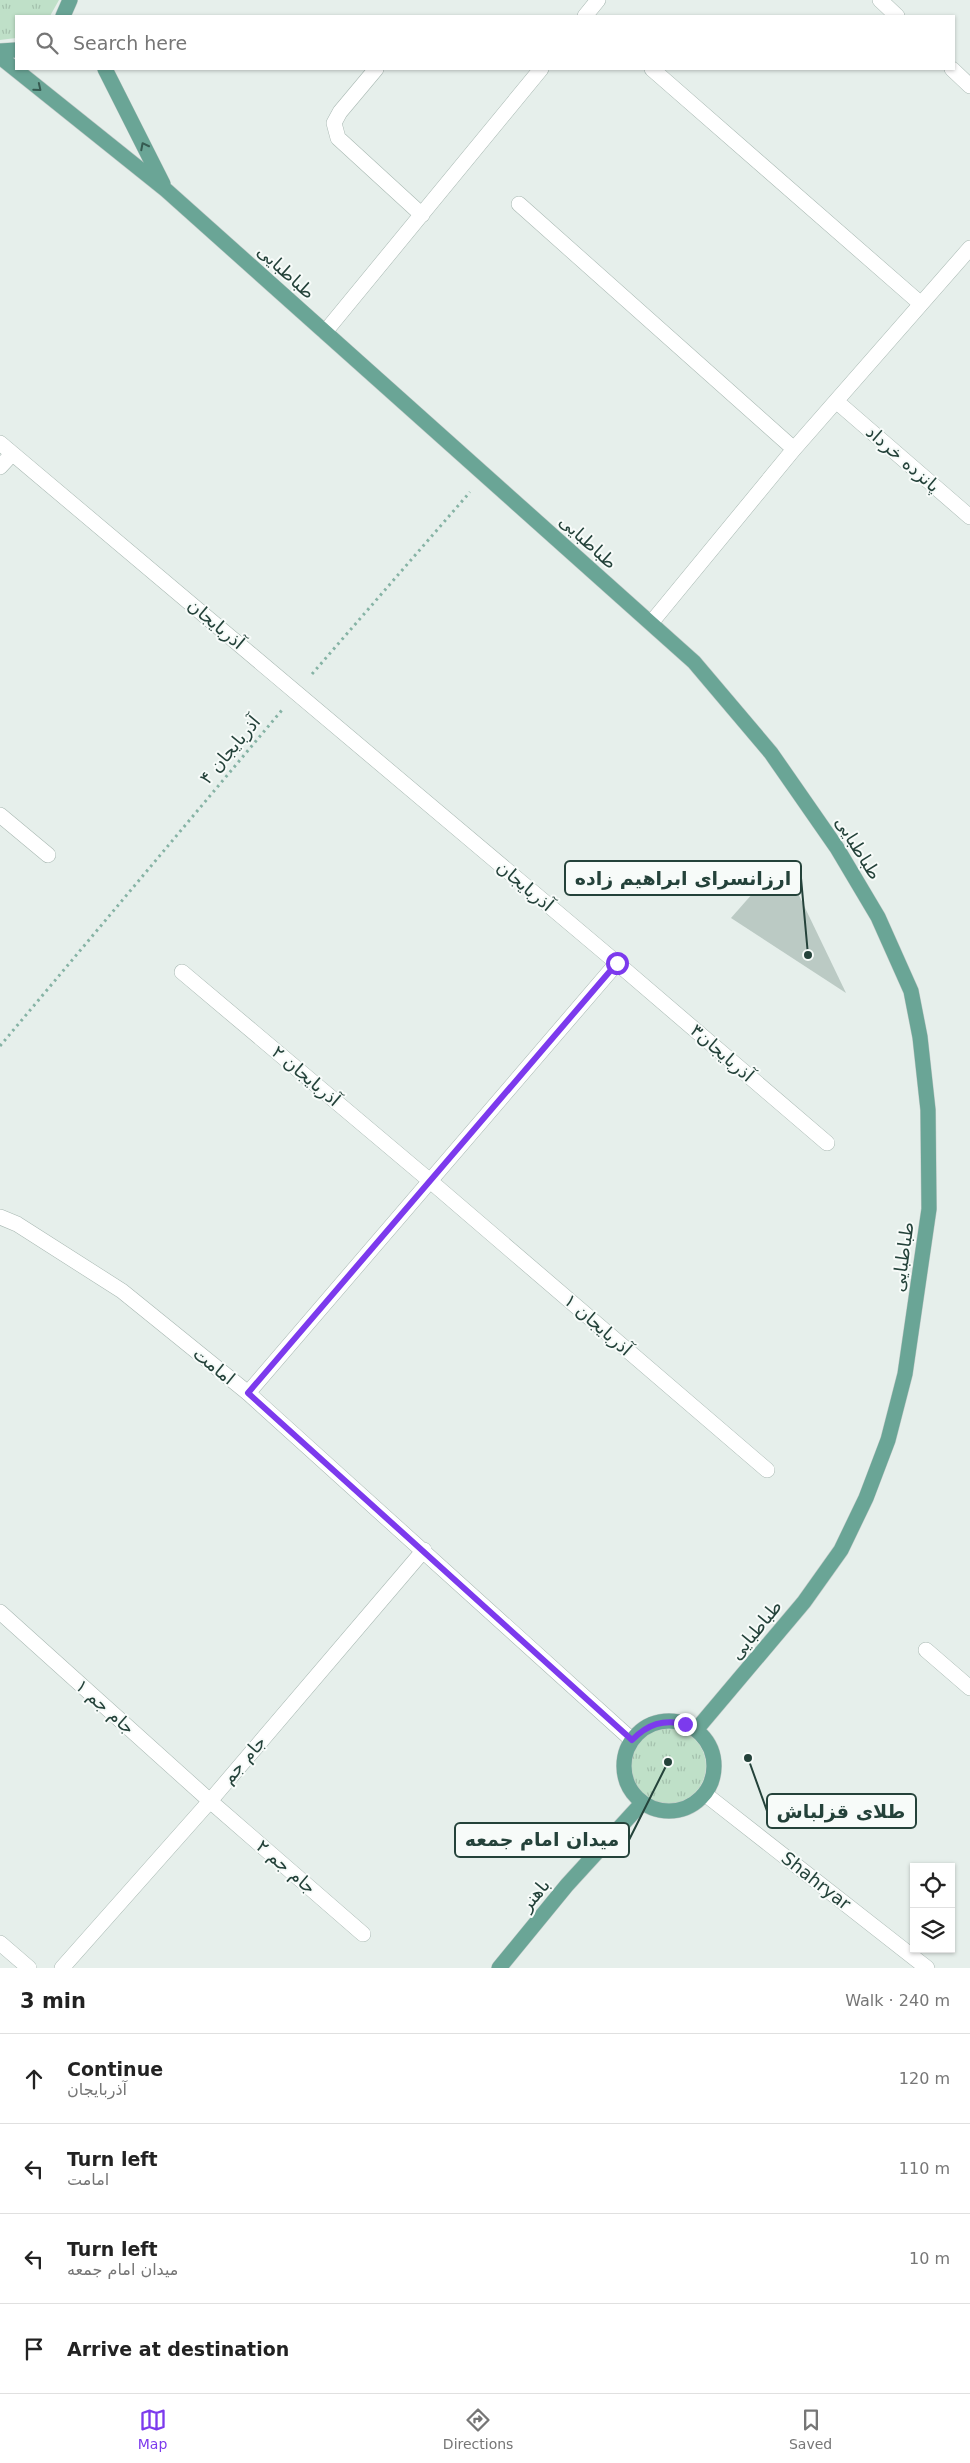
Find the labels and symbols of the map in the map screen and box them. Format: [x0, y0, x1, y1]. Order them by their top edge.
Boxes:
one-way arrow [32, 82, 41, 90]
one-way arrow [140, 142, 150, 151]
street label: طباطبایی [253, 240, 320, 303]
street label: پانزده خرداد [862, 421, 944, 497]
street label: طباطبایی [555, 510, 622, 573]
street label: آذربایجان [184, 593, 250, 654]
street label: آذربایجان ۴ [194, 710, 265, 788]
street label: طباطبایی [831, 812, 886, 883]
street label: آذربایجان [493, 855, 559, 916]
callout: ارزانسرای ابراهیم زاده [565, 861, 801, 895]
text: ارزانسرای ابراهیم زاده [575, 867, 791, 890]
route start [606, 952, 629, 975]
street label: آذربایجان۳ [686, 1019, 760, 1087]
street label: آذربایجان ۲ [268, 1040, 346, 1111]
street label: طباطبایی [887, 1221, 918, 1293]
street label: آذربایجان ۱ [560, 1289, 638, 1360]
street label: امامت [189, 1343, 239, 1389]
street label: طباطبایی [725, 1596, 786, 1664]
street label: جام جم ۱ [71, 1675, 139, 1739]
route end [674, 1713, 697, 1736]
street label: جام جم [217, 1731, 271, 1789]
callout: طلای قزلباش [767, 1794, 916, 1828]
text: طلای قزلباش [777, 1800, 905, 1823]
callout: میدان امام جمعه [455, 1823, 629, 1857]
text: میدان امام جمعه [465, 1828, 619, 1851]
street label: جام جم ۲ [252, 1835, 320, 1899]
street label: Shahryar [778, 1847, 855, 1914]
street label: باهنر [515, 1874, 555, 1916]

